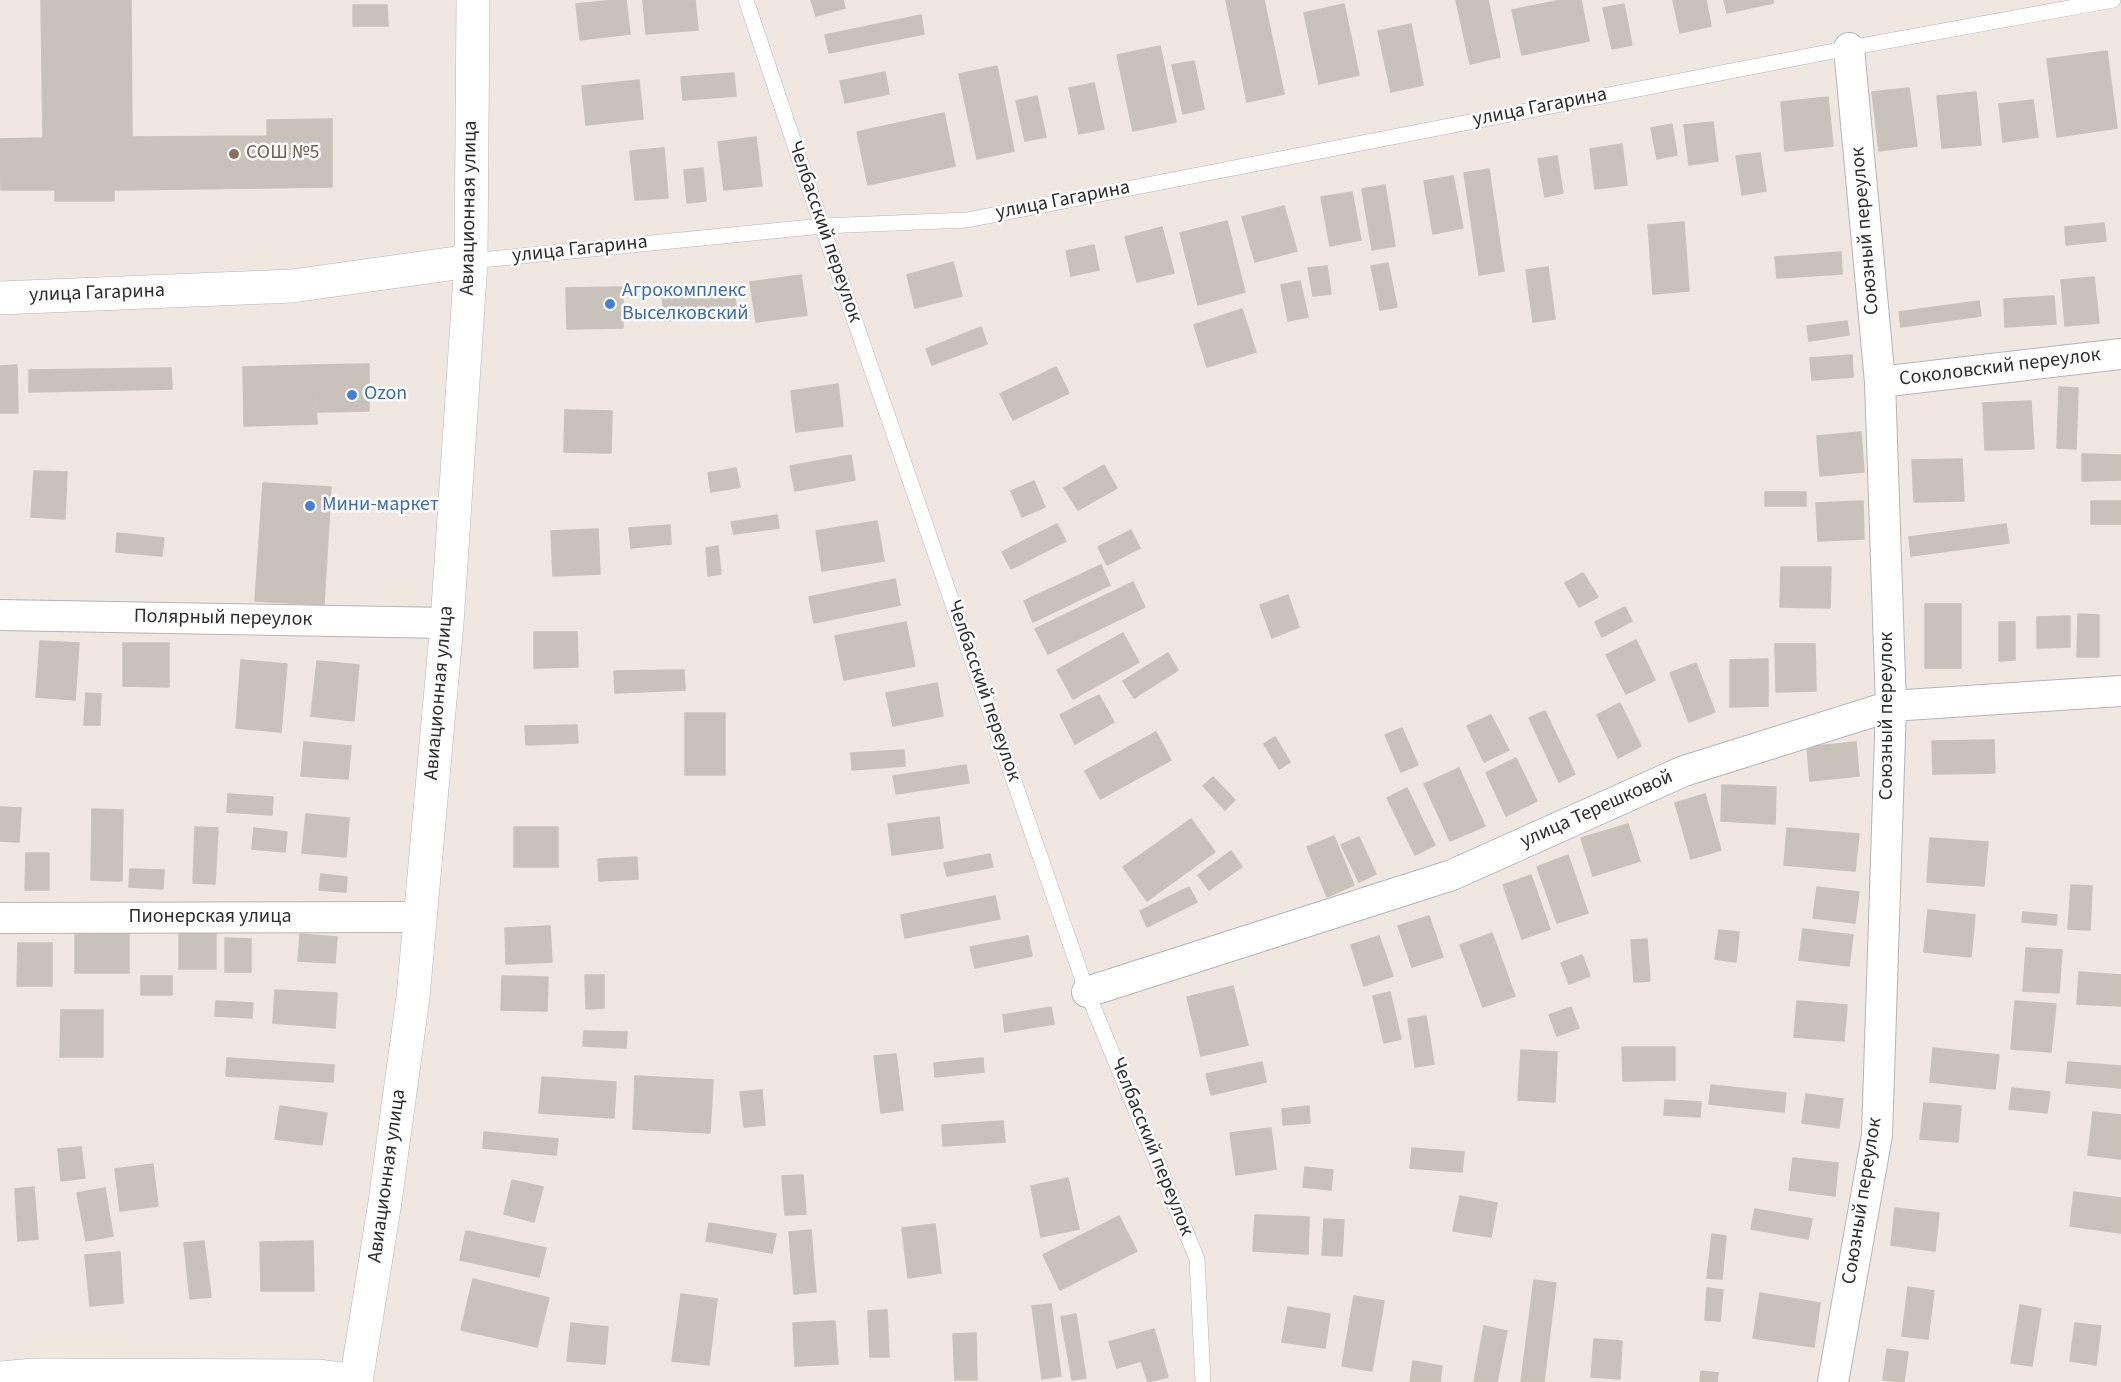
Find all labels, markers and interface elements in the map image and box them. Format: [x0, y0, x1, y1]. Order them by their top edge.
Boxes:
street label: улица Гагарина [1471, 83, 1609, 133]
street label: Авиационная улица [456, 120, 484, 296]
street label: Челбасский переулок [782, 138, 866, 326]
place label: СОШ №5 [246, 142, 319, 166]
street label: Союзный переулок [1847, 146, 1885, 316]
marker: СОШ №5 [227, 147, 241, 161]
street label: улица Гагарина [994, 176, 1132, 226]
street label: улица Гагарина [511, 231, 649, 269]
street label: улица Гагарина [29, 280, 165, 308]
place label: Агрокомплекс Выселковский [622, 280, 749, 327]
marker: Агрокомплекс Выселковский [603, 297, 617, 311]
street label: Соколовский переулок [1898, 344, 2102, 392]
place label: Ozon [364, 383, 407, 407]
marker: Ozon [345, 388, 359, 402]
place label: Мини-маркет [322, 494, 439, 518]
marker: Мини-маркет [303, 499, 317, 513]
street label: Челбасский переулок [941, 597, 1025, 785]
street label: Полярный переулок [134, 605, 312, 633]
street label: Авиационная улица [420, 605, 460, 781]
street label: Союзный переулок [1876, 632, 1900, 800]
street label: улица Терешковой [1517, 766, 1677, 854]
street label: Пионерская улица [129, 906, 291, 930]
street label: Челбасский переулок [1104, 1054, 1198, 1240]
street label: Авиационная улица [364, 1088, 412, 1264]
street label: Союзный переулок [1838, 1116, 1888, 1286]

